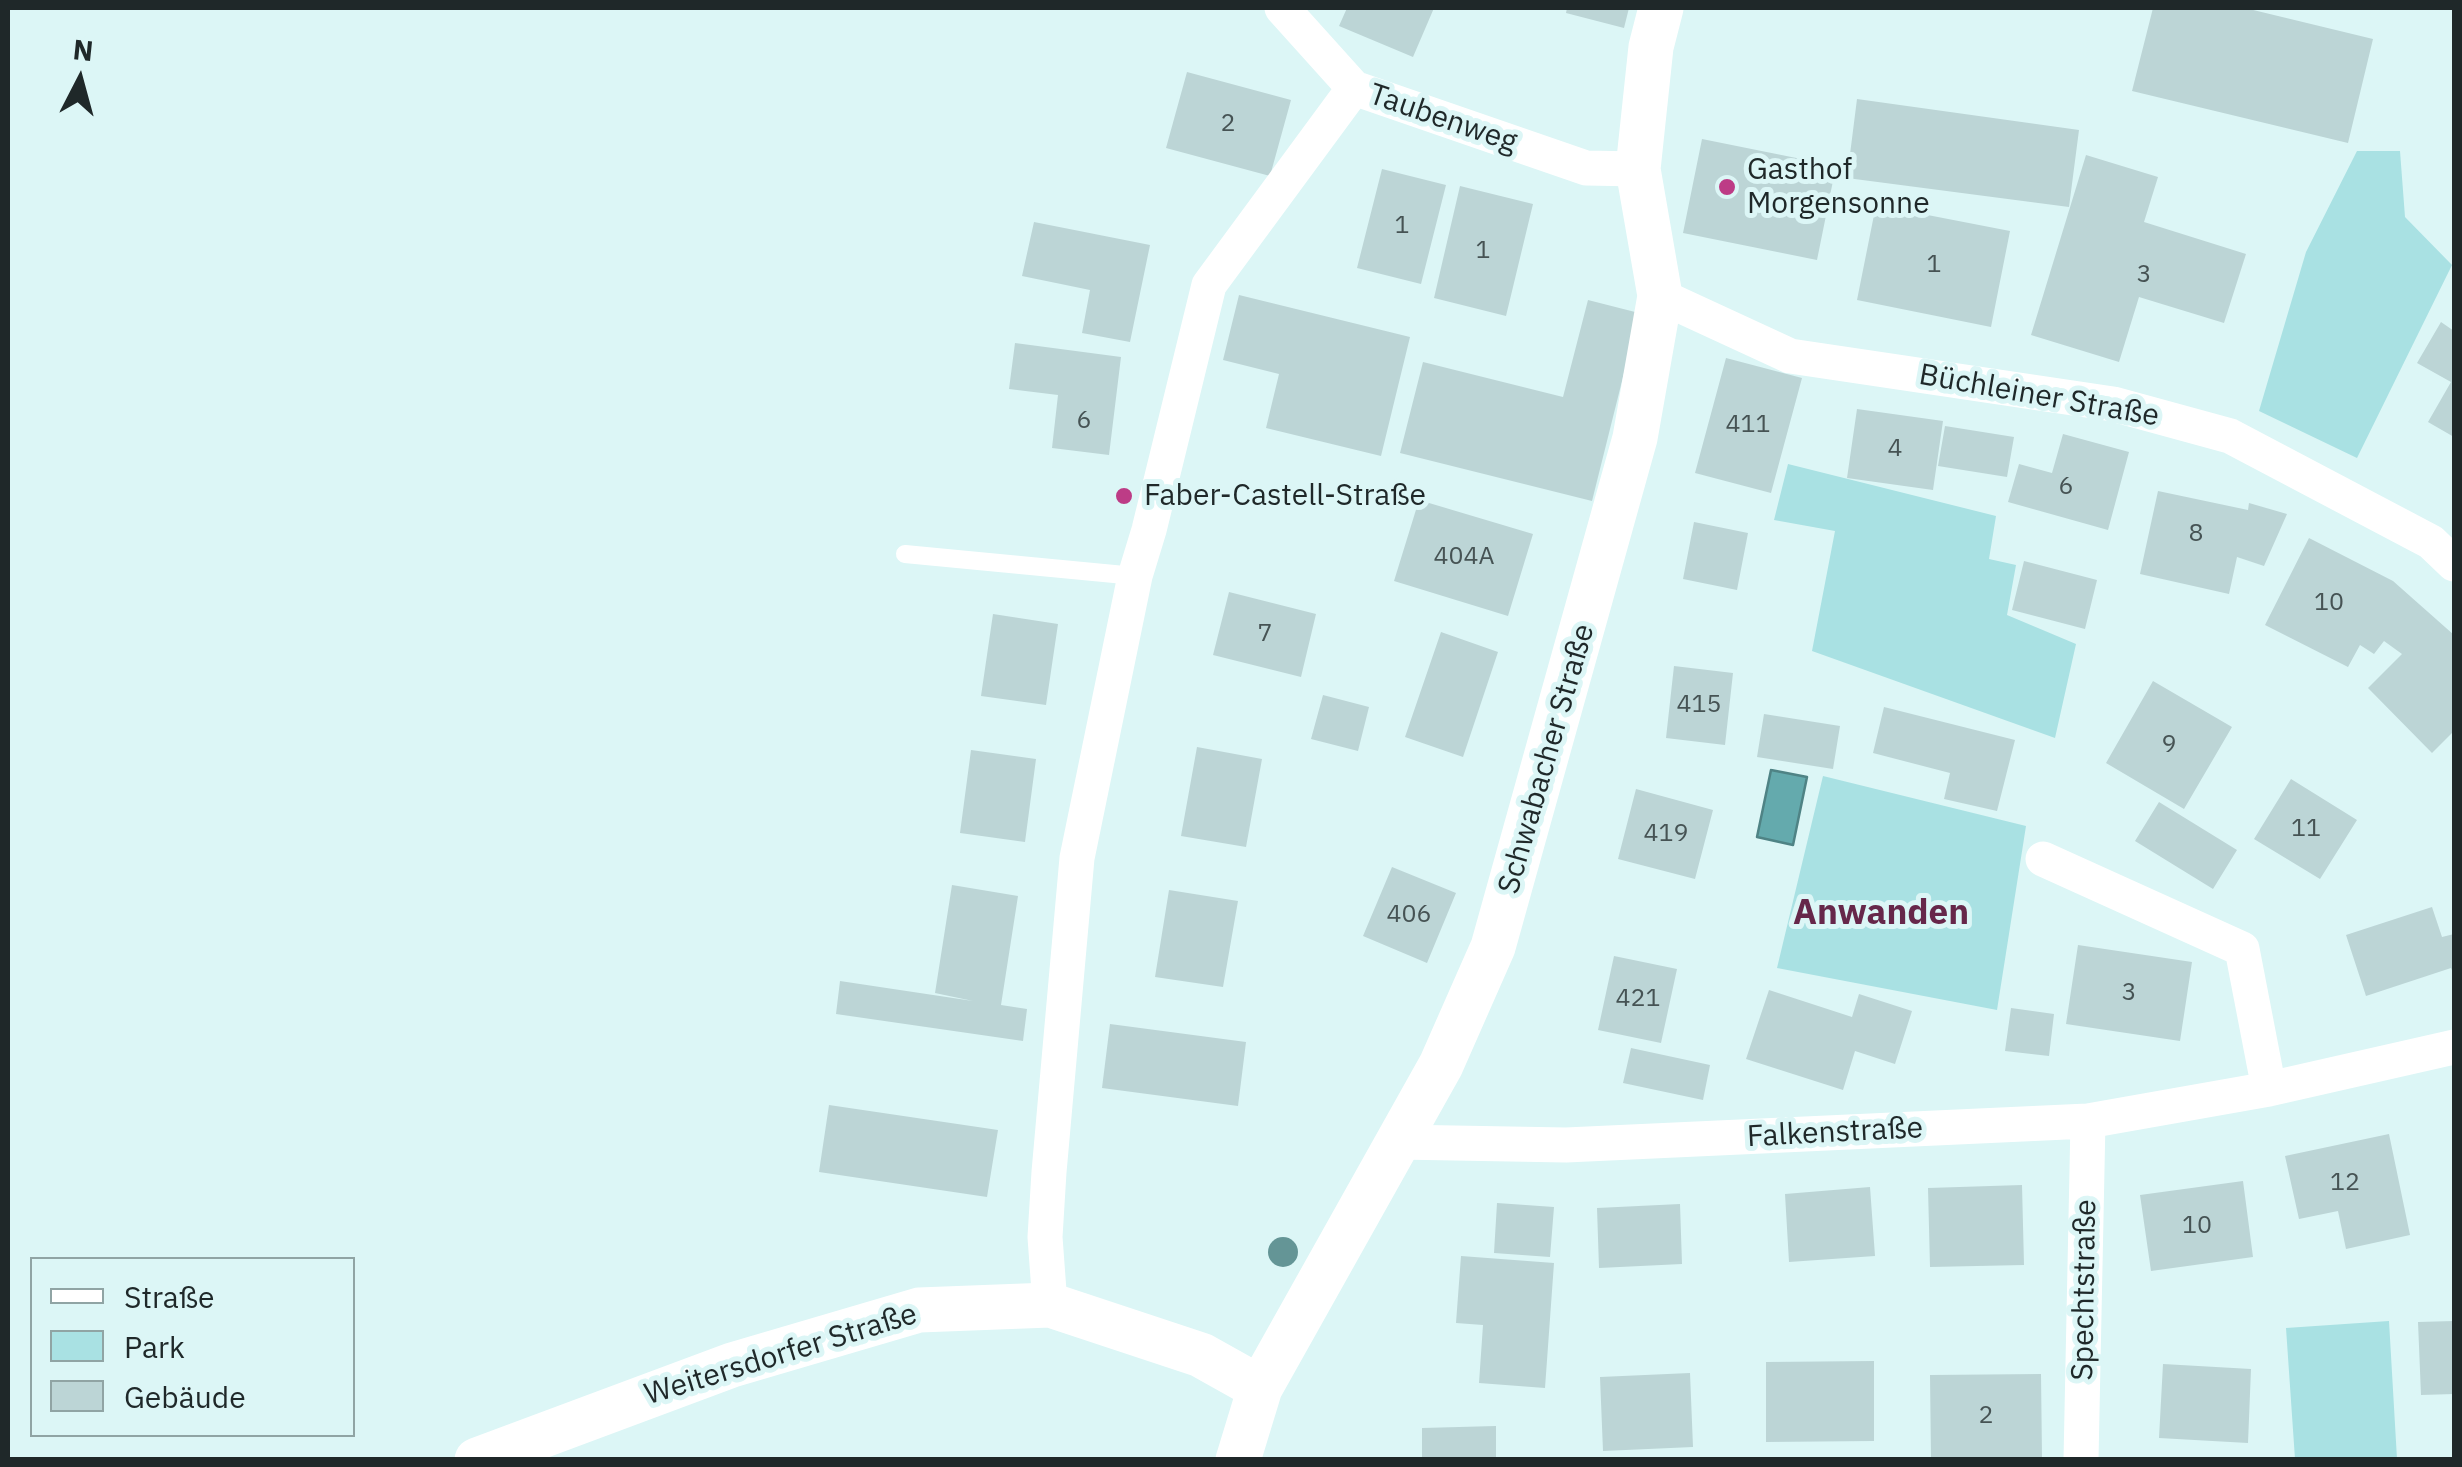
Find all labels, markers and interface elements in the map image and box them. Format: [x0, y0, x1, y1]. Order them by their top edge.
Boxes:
north arrow [30, 30, 130, 130]
text: N [71, 30, 95, 69]
street label: Taubenweg [1364, 77, 1522, 161]
house number: 2 [1221, 109, 1235, 139]
place label: Gasthof Morgensonne [1747, 152, 1930, 222]
marker: Gasthof Morgensonne [1716, 176, 1738, 198]
house number: 1 [1395, 211, 1409, 241]
house number: 1 [1476, 236, 1490, 266]
house number: 1 [1927, 250, 1941, 280]
house number: 3 [2137, 260, 2151, 290]
street label: Büchleiner Straße [1916, 357, 2162, 435]
house number: 6 [1077, 406, 1091, 436]
house number: 411 [1726, 410, 1770, 440]
house number: 4 [1888, 434, 1902, 464]
house number: 6 [2059, 472, 2073, 502]
place label: Faber-Castell-Straße [1144, 478, 1426, 514]
marker: Faber-Castell-Straße [1113, 485, 1135, 507]
house number: 8 [2189, 519, 2203, 549]
house number: 404A [1433, 542, 1495, 572]
house number: 10 [2314, 588, 2344, 618]
house number: 7 [1258, 619, 1272, 649]
street label: Schwabacher Straße [1491, 620, 1603, 898]
house number: 415 [1677, 690, 1721, 720]
house number: 9 [2162, 730, 2176, 760]
house number: 11 [2291, 814, 2321, 844]
house number: 419 [1644, 819, 1688, 849]
district label: Anwanden [1793, 893, 1969, 935]
house number: 406 [1387, 900, 1431, 930]
house number: 3 [2122, 978, 2136, 1008]
house number: 421 [1616, 984, 1660, 1014]
street label: Falkenstraße [1746, 1110, 1924, 1156]
house number: 12 [2330, 1168, 2360, 1198]
street label: Spechtstraße [2065, 1199, 2105, 1381]
house number: 10 [2182, 1211, 2212, 1241]
legend [30, 1257, 355, 1437]
text: Straße [124, 1277, 215, 1316]
street label: Weitersdorfer Straße [641, 1296, 921, 1414]
text: Park [124, 1327, 185, 1366]
text: Gebäude [124, 1377, 246, 1416]
house number: 2 [1979, 1401, 1993, 1431]

